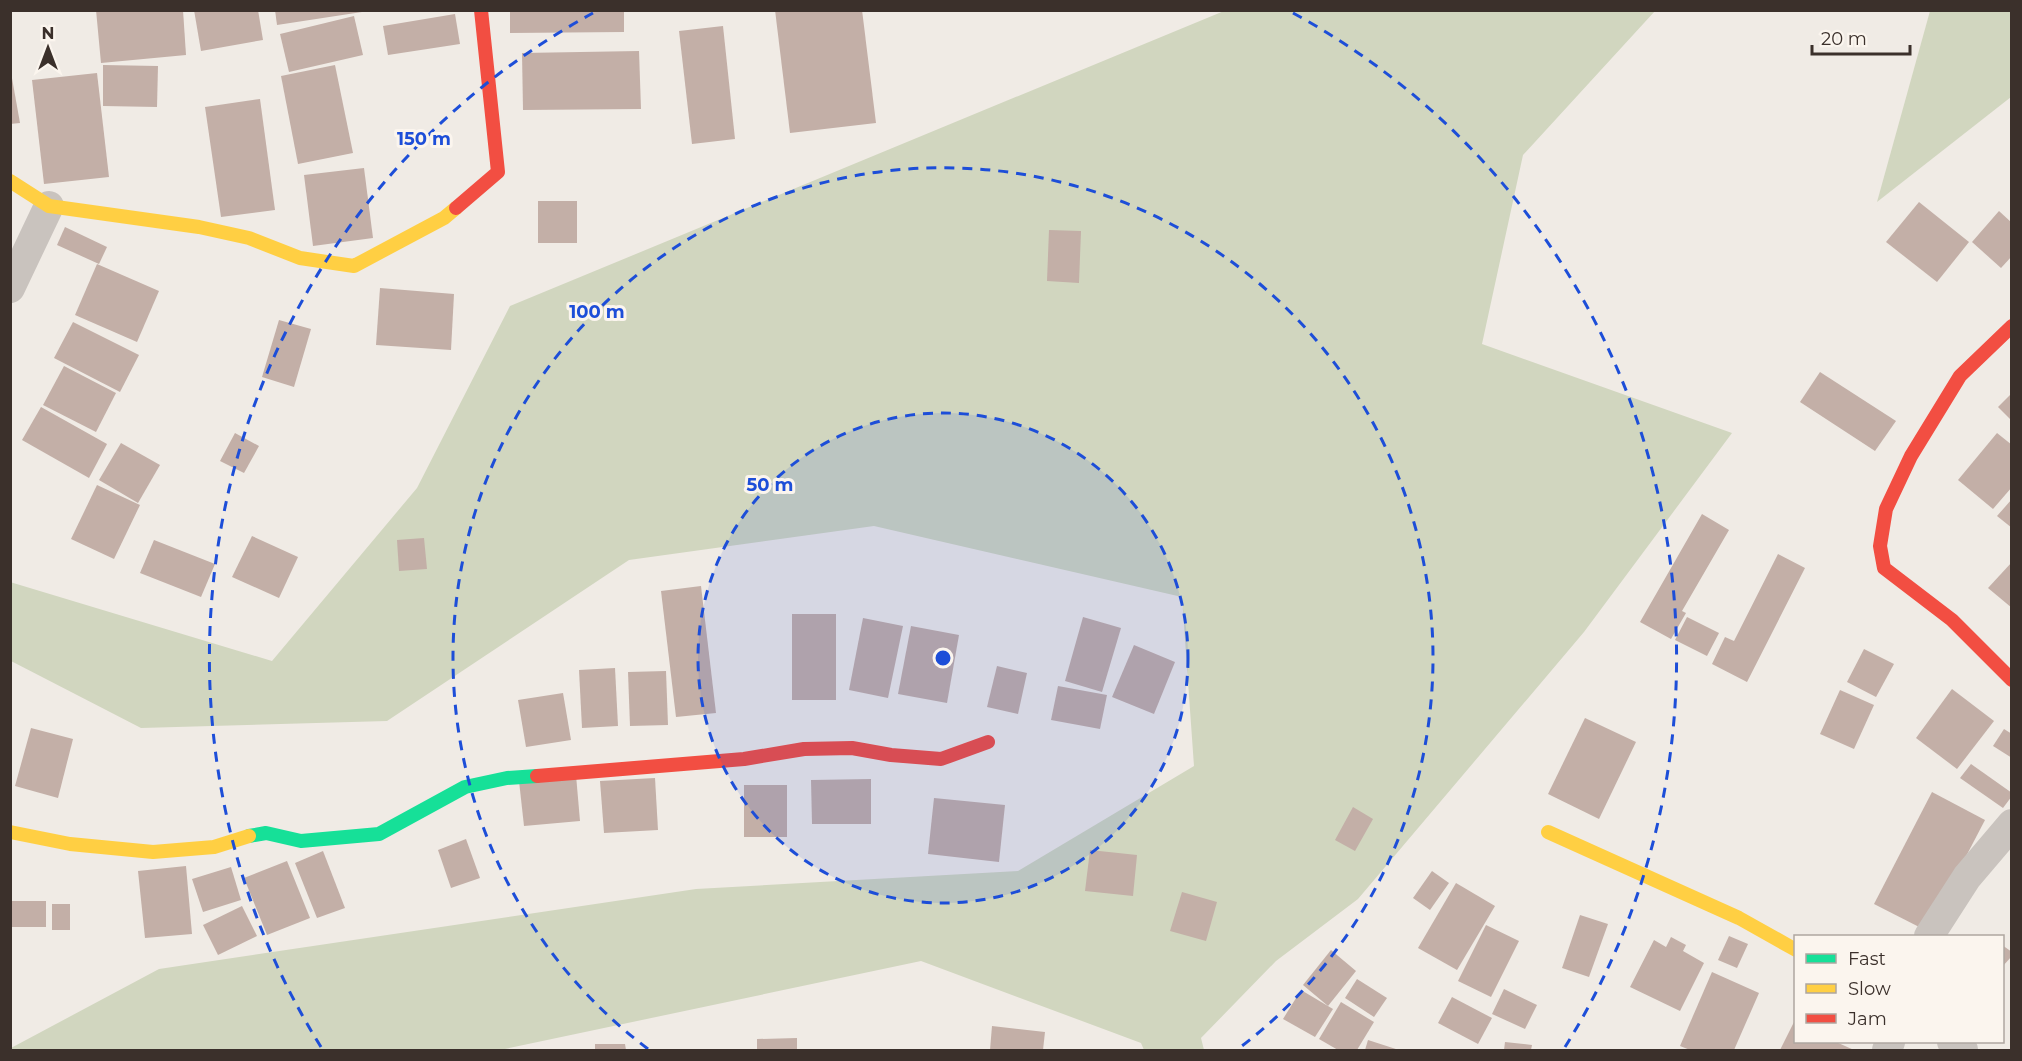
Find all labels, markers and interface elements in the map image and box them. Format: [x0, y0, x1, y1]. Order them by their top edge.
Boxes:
north arrow [18, 18, 78, 78]
scale bar [1812, 18, 1910, 56]
text: N [42, 24, 54, 43]
text: 20 m [1821, 28, 1867, 50]
text: 150 m [397, 128, 451, 150]
text: 100 m [569, 301, 625, 323]
text: 50 m [747, 474, 793, 496]
centre of rings [933, 648, 953, 668]
legend [1794, 935, 2004, 1043]
text: Fast [1848, 948, 1886, 970]
text: Slow [1848, 978, 1891, 1000]
text: Jam [1847, 1008, 1887, 1030]

